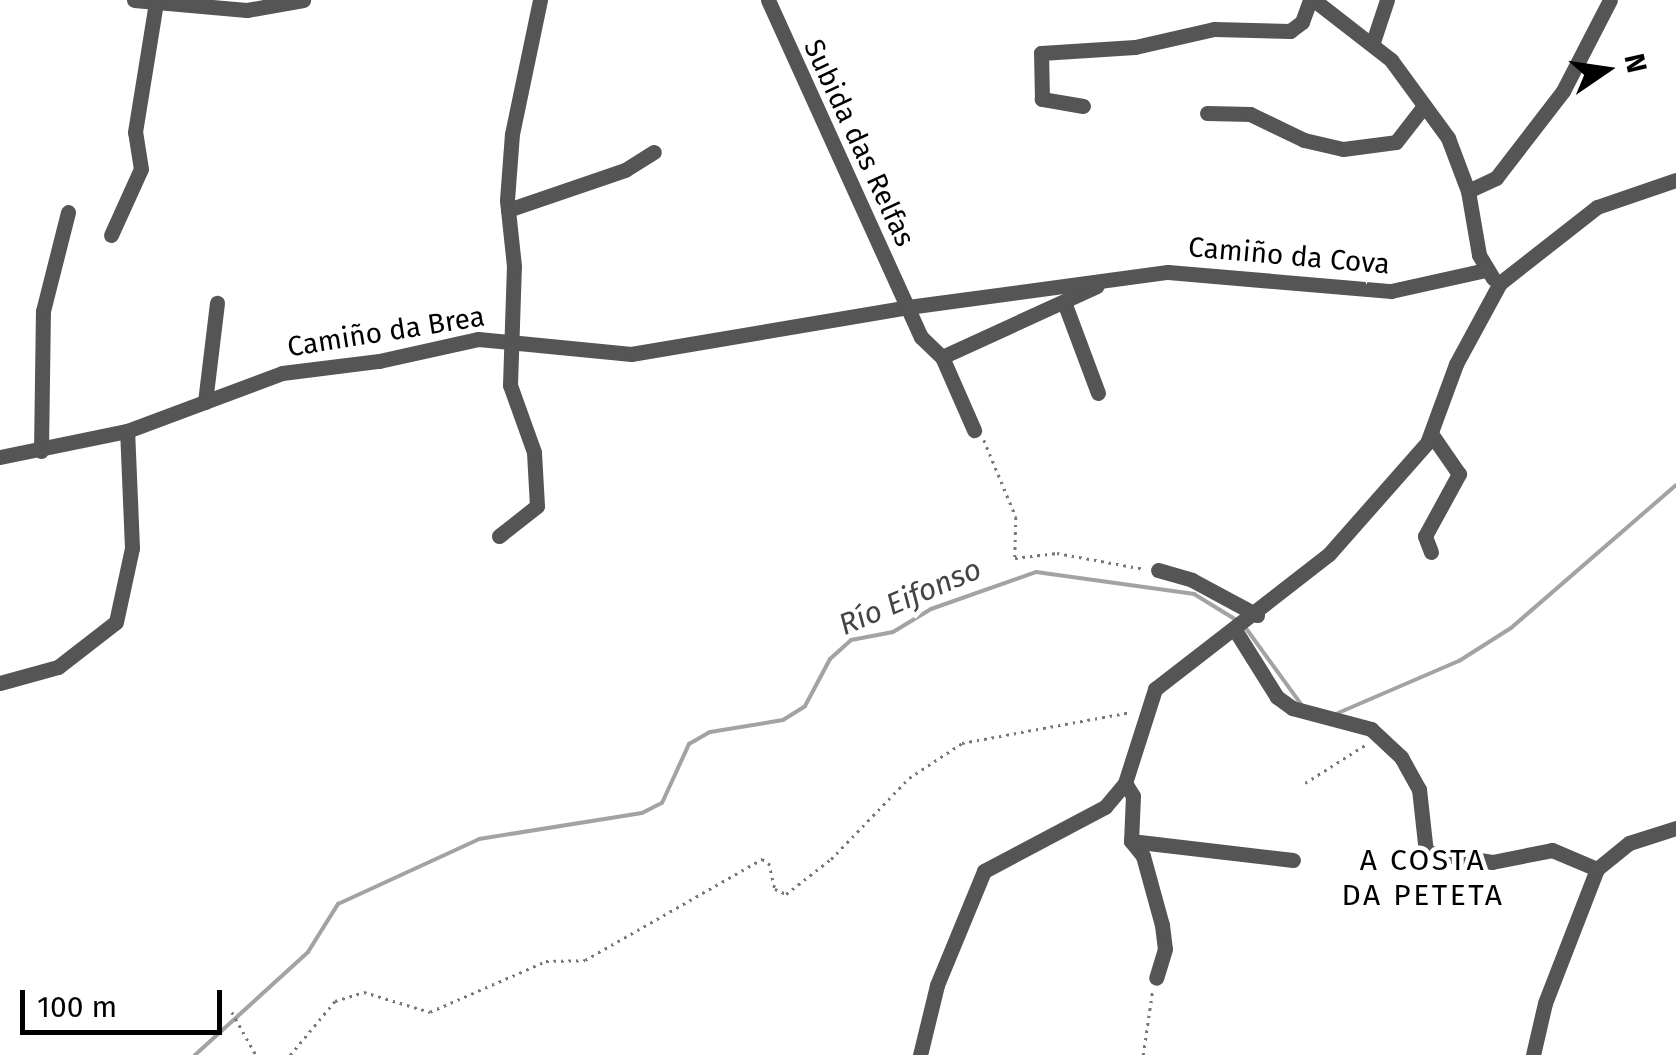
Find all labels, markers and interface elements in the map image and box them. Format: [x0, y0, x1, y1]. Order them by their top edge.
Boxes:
north arrow [1556, 20, 1656, 120]
street label: Subida das Relfas [796, 34, 922, 252]
text: N [1618, 50, 1654, 76]
street label: Camiño da Cova [1187, 230, 1391, 282]
street label: Camiño da Brea [285, 300, 487, 364]
water label: Río Eifonso [833, 551, 987, 643]
district label: A COSTA DA PETETA [1342, 842, 1504, 912]
scale bar [25, 970, 228, 1032]
text: 100 m [37, 989, 117, 1025]

